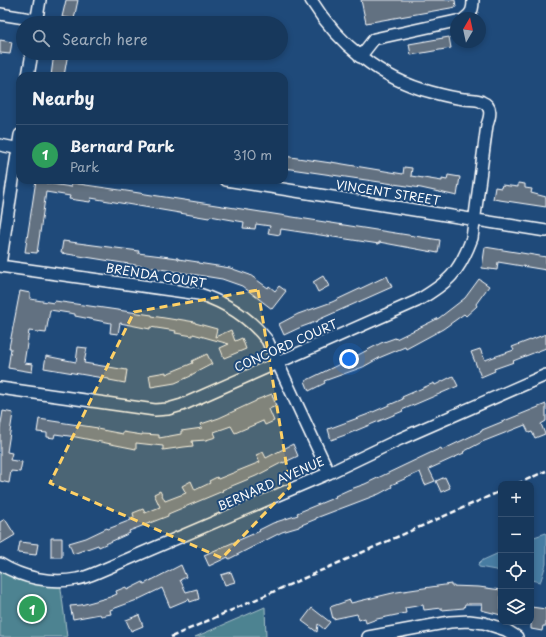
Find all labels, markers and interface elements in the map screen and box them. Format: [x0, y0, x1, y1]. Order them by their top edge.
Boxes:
north arrow [450, 12, 486, 48]
search box [16, 16, 288, 60]
icon: search [30, 27, 52, 49]
text: Search here [62, 27, 148, 50]
text: Nearby [32, 85, 94, 111]
text: Bernard Park [70, 134, 175, 157]
text: 1 [42, 145, 48, 164]
text: 310 m [233, 145, 272, 164]
text: Park [70, 157, 99, 176]
street label: VINCENT STREET [335, 175, 443, 209]
street label: BRENDA COURT [105, 258, 208, 292]
street label: CONCORD COURT [231, 314, 341, 376]
your location [339, 349, 359, 369]
street label: BERNARD AVENUE [214, 451, 327, 515]
map controls [498, 481, 534, 625]
button: + [498, 481, 534, 517]
button: − [498, 517, 534, 553]
button: locate [498, 553, 534, 589]
button: layers [498, 589, 534, 625]
pin: 1 [19, 594, 45, 624]

